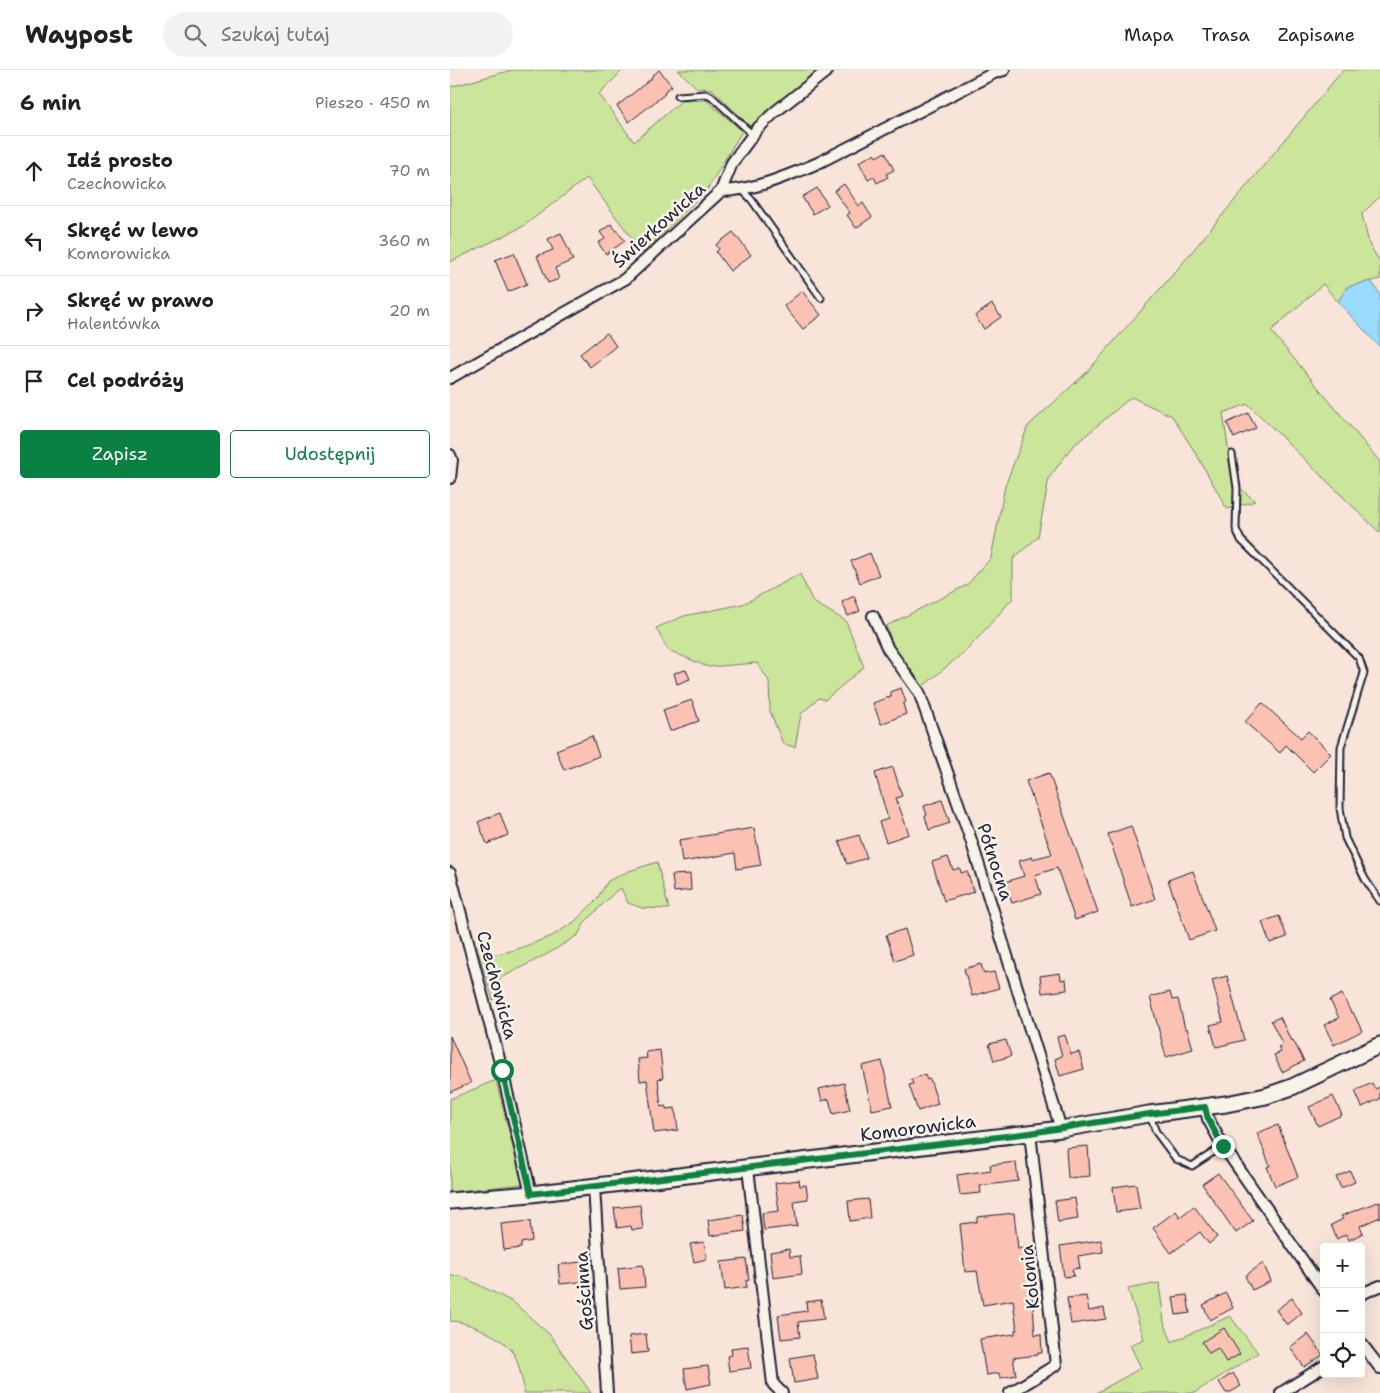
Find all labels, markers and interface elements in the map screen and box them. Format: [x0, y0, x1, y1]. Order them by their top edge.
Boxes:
search box [163, 12, 513, 57]
text: Waypost [25, 19, 133, 51]
icon: search [181, 21, 209, 49]
text: Szukaj tutaj [221, 22, 330, 47]
text: Mapa [1124, 23, 1174, 47]
text: Trasa [1202, 23, 1250, 47]
text: Zapisane [1278, 23, 1355, 47]
text: 6 min [20, 89, 81, 117]
text: Pieszo · 450 m [315, 92, 430, 113]
text: Idź prosto [67, 148, 173, 173]
icon: ahead [20, 157, 48, 185]
text: 70 m [389, 160, 430, 181]
text: Czechowicka [67, 173, 166, 194]
street label: Świerkowicka [607, 177, 711, 273]
text: Skręć w lewo [67, 218, 199, 243]
icon: left [20, 227, 48, 255]
text: 360 m [378, 230, 430, 251]
text: Komorowicka [67, 243, 170, 264]
text: Skręć w prawo [67, 288, 214, 313]
icon: right [20, 297, 48, 325]
text: 20 m [389, 300, 430, 321]
text: Halentówka [67, 313, 160, 334]
icon: arrive [20, 367, 48, 395]
text: Cel podróży [67, 368, 184, 393]
button: Zapisz [20, 430, 220, 478]
button: Udostępnij [230, 430, 430, 478]
street label: Północna [971, 820, 1019, 904]
street label: Czechowicka [471, 928, 523, 1042]
route start [491, 1059, 514, 1082]
street label: Komorowicka [859, 1109, 977, 1147]
route end [1212, 1135, 1235, 1158]
map controls [1320, 1243, 1365, 1378]
button: + [1320, 1243, 1365, 1288]
street label: Kolonia [1015, 1244, 1045, 1310]
street label: Gościnna [569, 1251, 599, 1331]
button: − [1320, 1288, 1365, 1333]
button: locate [1320, 1333, 1365, 1378]

